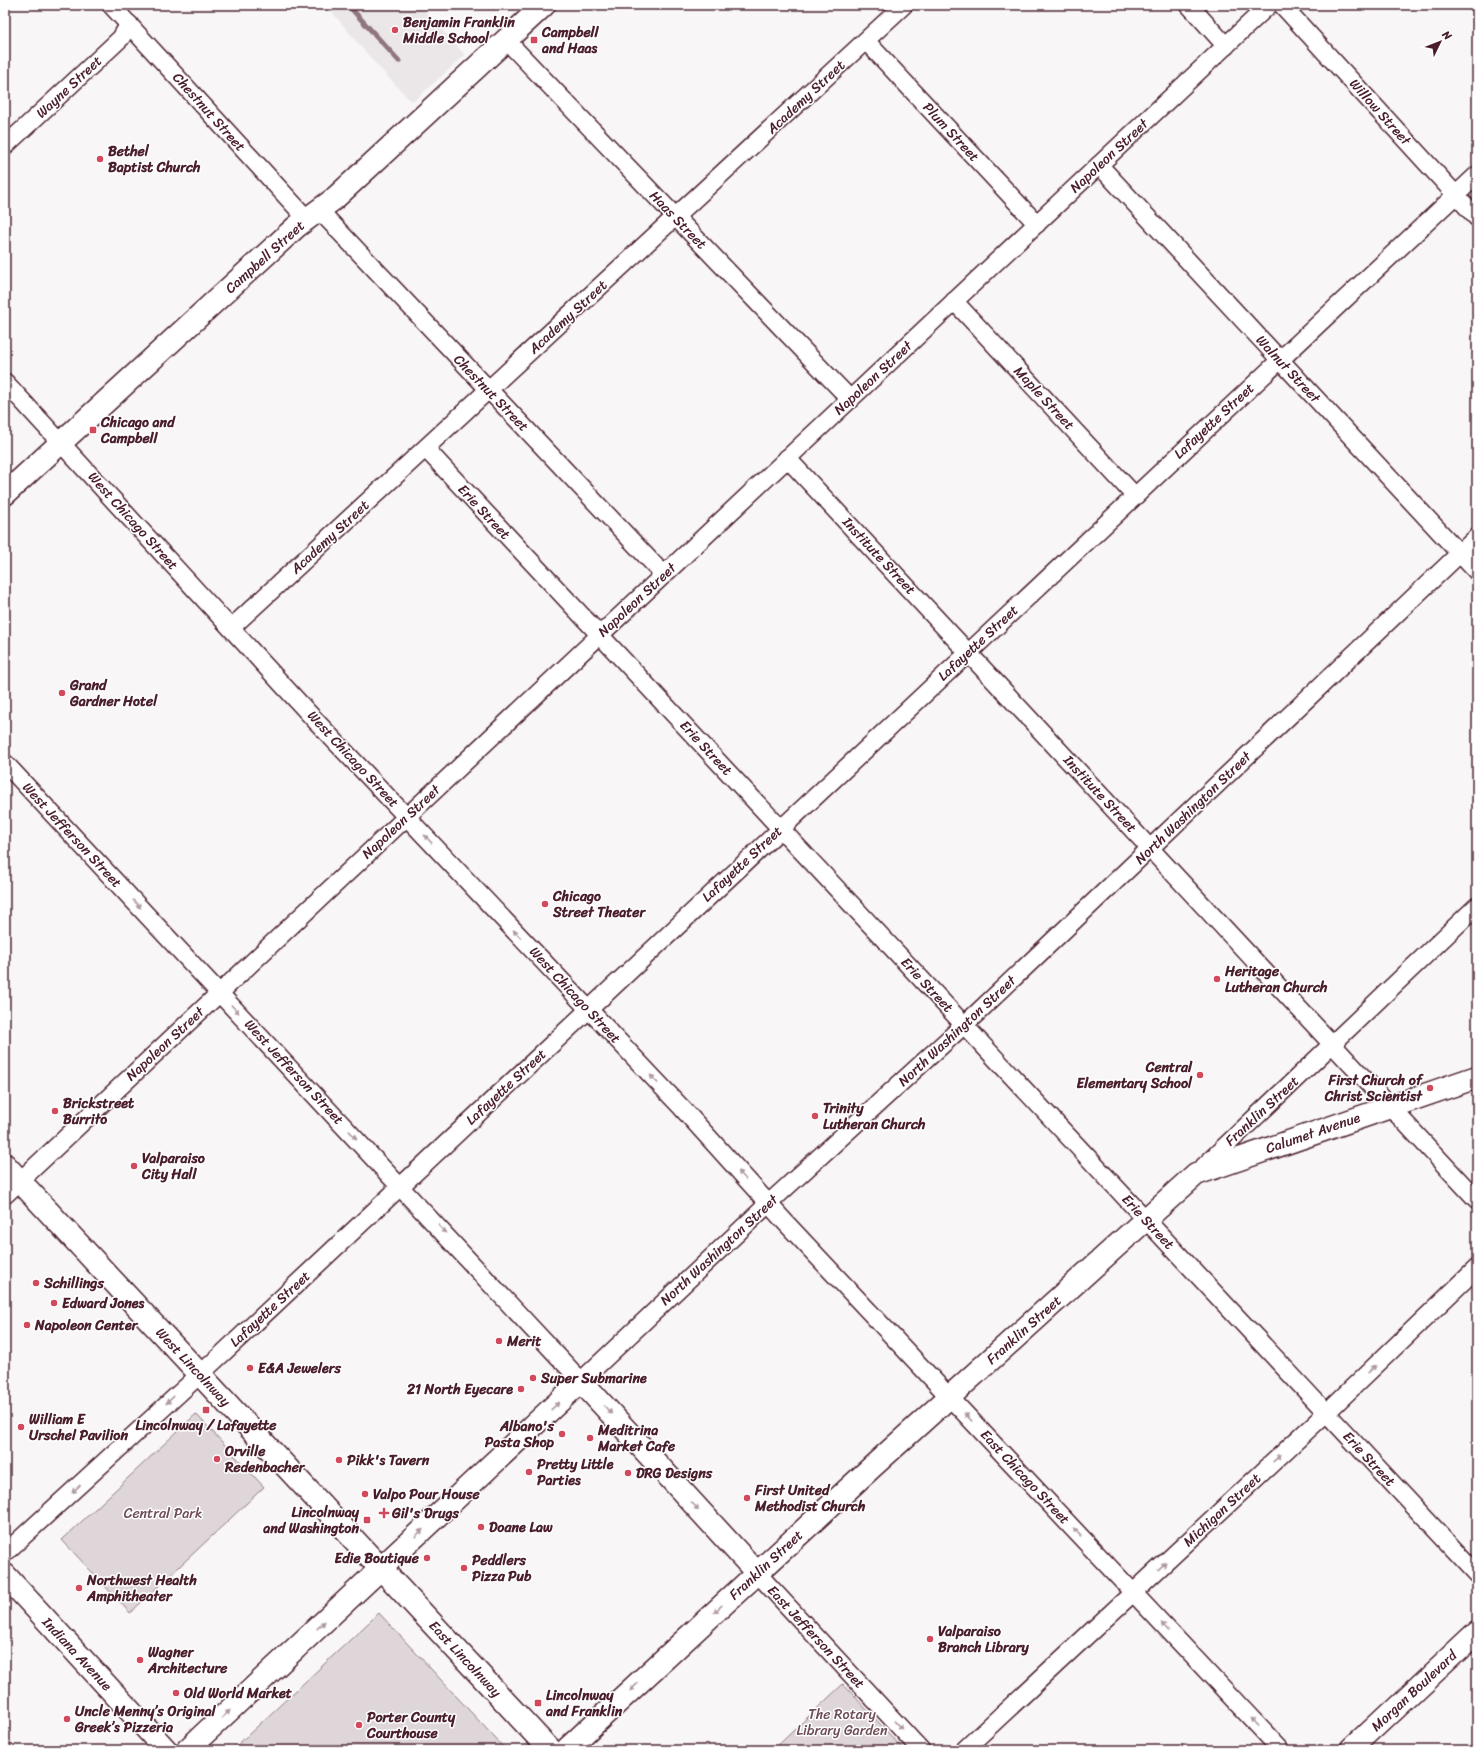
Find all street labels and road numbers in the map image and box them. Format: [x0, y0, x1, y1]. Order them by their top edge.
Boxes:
street label: Wayne Street [30, 49, 108, 125]
street label: Academy Street [760, 54, 851, 141]
street label: Chestnut Street [166, 66, 252, 158]
street label: Willow Street [1343, 73, 1418, 152]
street label: Plum Street [916, 96, 986, 168]
street label: Napoleon Street [1064, 112, 1155, 199]
street label: Haas Street [643, 184, 713, 256]
street label: Campbell Street [219, 214, 311, 300]
street label: Academy Street [522, 274, 613, 361]
street label: Walnut Street [1249, 329, 1328, 410]
street label: Napoleon Street [828, 334, 919, 421]
street label: Chestnut Street [447, 348, 535, 438]
street label: Maple Street [1007, 360, 1081, 436]
street label: Lafayette Street [1168, 377, 1260, 465]
street label: West Chicago Street [81, 466, 185, 576]
street label: Erie Street [451, 478, 517, 546]
street label: Academy Street [284, 494, 375, 581]
street label: Institute Street [835, 510, 922, 601]
street label: Napoleon Street [592, 556, 683, 643]
street label: Lafayette Street [932, 599, 1024, 687]
street label: West Chicago Street [301, 704, 405, 814]
street label: Erie Street [673, 714, 739, 782]
street label: North Washington Street [1129, 744, 1258, 871]
street label: Institute Street [1056, 748, 1143, 839]
street label: West Jefferson Street [16, 776, 128, 894]
street label: Napoleon Street [356, 778, 447, 865]
street label: Lafayette Street [696, 820, 788, 908]
street label: West Chicago Street [523, 940, 627, 1050]
street label: Erie Street [894, 951, 960, 1019]
street label: North Washington Street [892, 968, 1023, 1093]
street label: Napoleon Street [120, 1000, 211, 1087]
street label: West Jefferson Street [238, 1013, 350, 1131]
street label: Lafayette Street [460, 1043, 552, 1131]
street label: Franklin Street [1219, 1070, 1305, 1152]
street label: Calumet Avenue [1262, 1105, 1364, 1161]
street label: North Washington Street [654, 1187, 785, 1312]
street label: Erie Street [1115, 1188, 1181, 1256]
street label: Lafayette Street [224, 1265, 316, 1353]
street label: Franklin Street [980, 1289, 1068, 1371]
street label: West Lincolnway [149, 1321, 237, 1413]
street label: East Chicago Street [974, 1423, 1076, 1531]
street label: Erie Street [1336, 1425, 1402, 1493]
street label: Michigan Street [1177, 1467, 1267, 1553]
street label: Franklin Street [723, 1524, 809, 1606]
street label: East Jefferson Street [761, 1579, 871, 1695]
street label: Indiana Avenue [35, 1610, 118, 1697]
street label: East Lincolnway [422, 1614, 508, 1704]
street label: Morgan Boulevard [1365, 1643, 1464, 1738]

